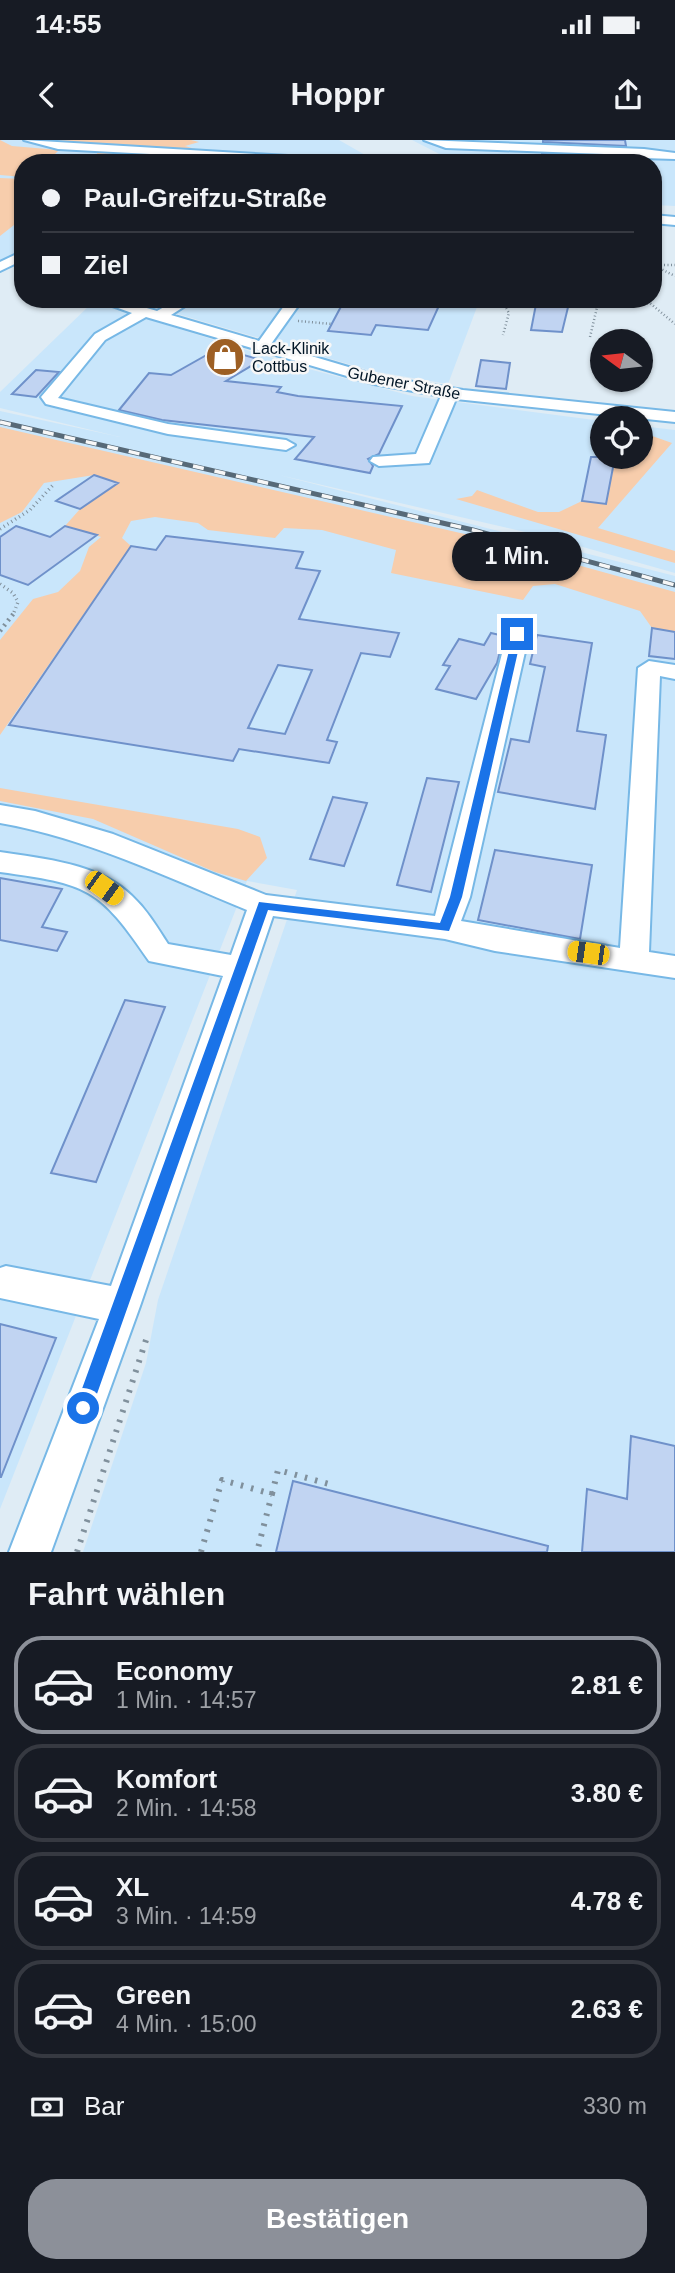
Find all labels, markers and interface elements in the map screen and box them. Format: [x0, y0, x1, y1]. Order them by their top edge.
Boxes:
text: 14:55 [35, 9, 102, 39]
icon: back [28, 76, 66, 114]
text: Hoppr [290, 76, 385, 112]
icon: share [609, 76, 647, 114]
text: Paul-Greifzu-Straße [84, 183, 327, 213]
text: Ziel [84, 250, 129, 280]
north arrow [590, 329, 653, 392]
map controls [590, 329, 653, 469]
shop icon: Lack-Klinik Cottbus [204, 336, 246, 378]
place label: Lack-Klinik Cottbus [252, 340, 330, 375]
street label: Gubener Straße [346, 364, 462, 402]
button: locate [590, 406, 653, 469]
callout: 1 Min. [452, 532, 582, 582]
text: 1 Min. [484, 543, 550, 569]
route end [501, 618, 533, 650]
car [81, 867, 128, 909]
car [566, 940, 611, 966]
route start [67, 1392, 99, 1424]
text: Fahrt wählen [28, 1576, 225, 1612]
icon: car [32, 1654, 95, 1717]
text: Economy [116, 1656, 233, 1686]
text: 2.81 € [571, 1670, 643, 1700]
text: 1 Min. · 14:57 [116, 1687, 257, 1713]
icon: car [32, 1762, 95, 1825]
text: Komfort [116, 1764, 217, 1794]
text: 3.80 € [571, 1778, 643, 1808]
text: 2 Min. · 14:58 [116, 1795, 257, 1821]
icon: car [32, 1870, 95, 1933]
text: XL [116, 1872, 149, 1902]
text: 4.78 € [571, 1886, 643, 1916]
text: 3 Min. · 14:59 [116, 1903, 257, 1929]
icon: car [32, 1978, 95, 2041]
text: Green [116, 1980, 191, 2010]
text: 2.63 € [571, 1994, 643, 2024]
text: 4 Min. · 15:00 [116, 2011, 257, 2037]
icon: cash [28, 2088, 66, 2126]
text: Bar [84, 2091, 124, 2121]
text: 330 m [583, 2093, 647, 2119]
button: Bestätigen [28, 2179, 647, 2259]

